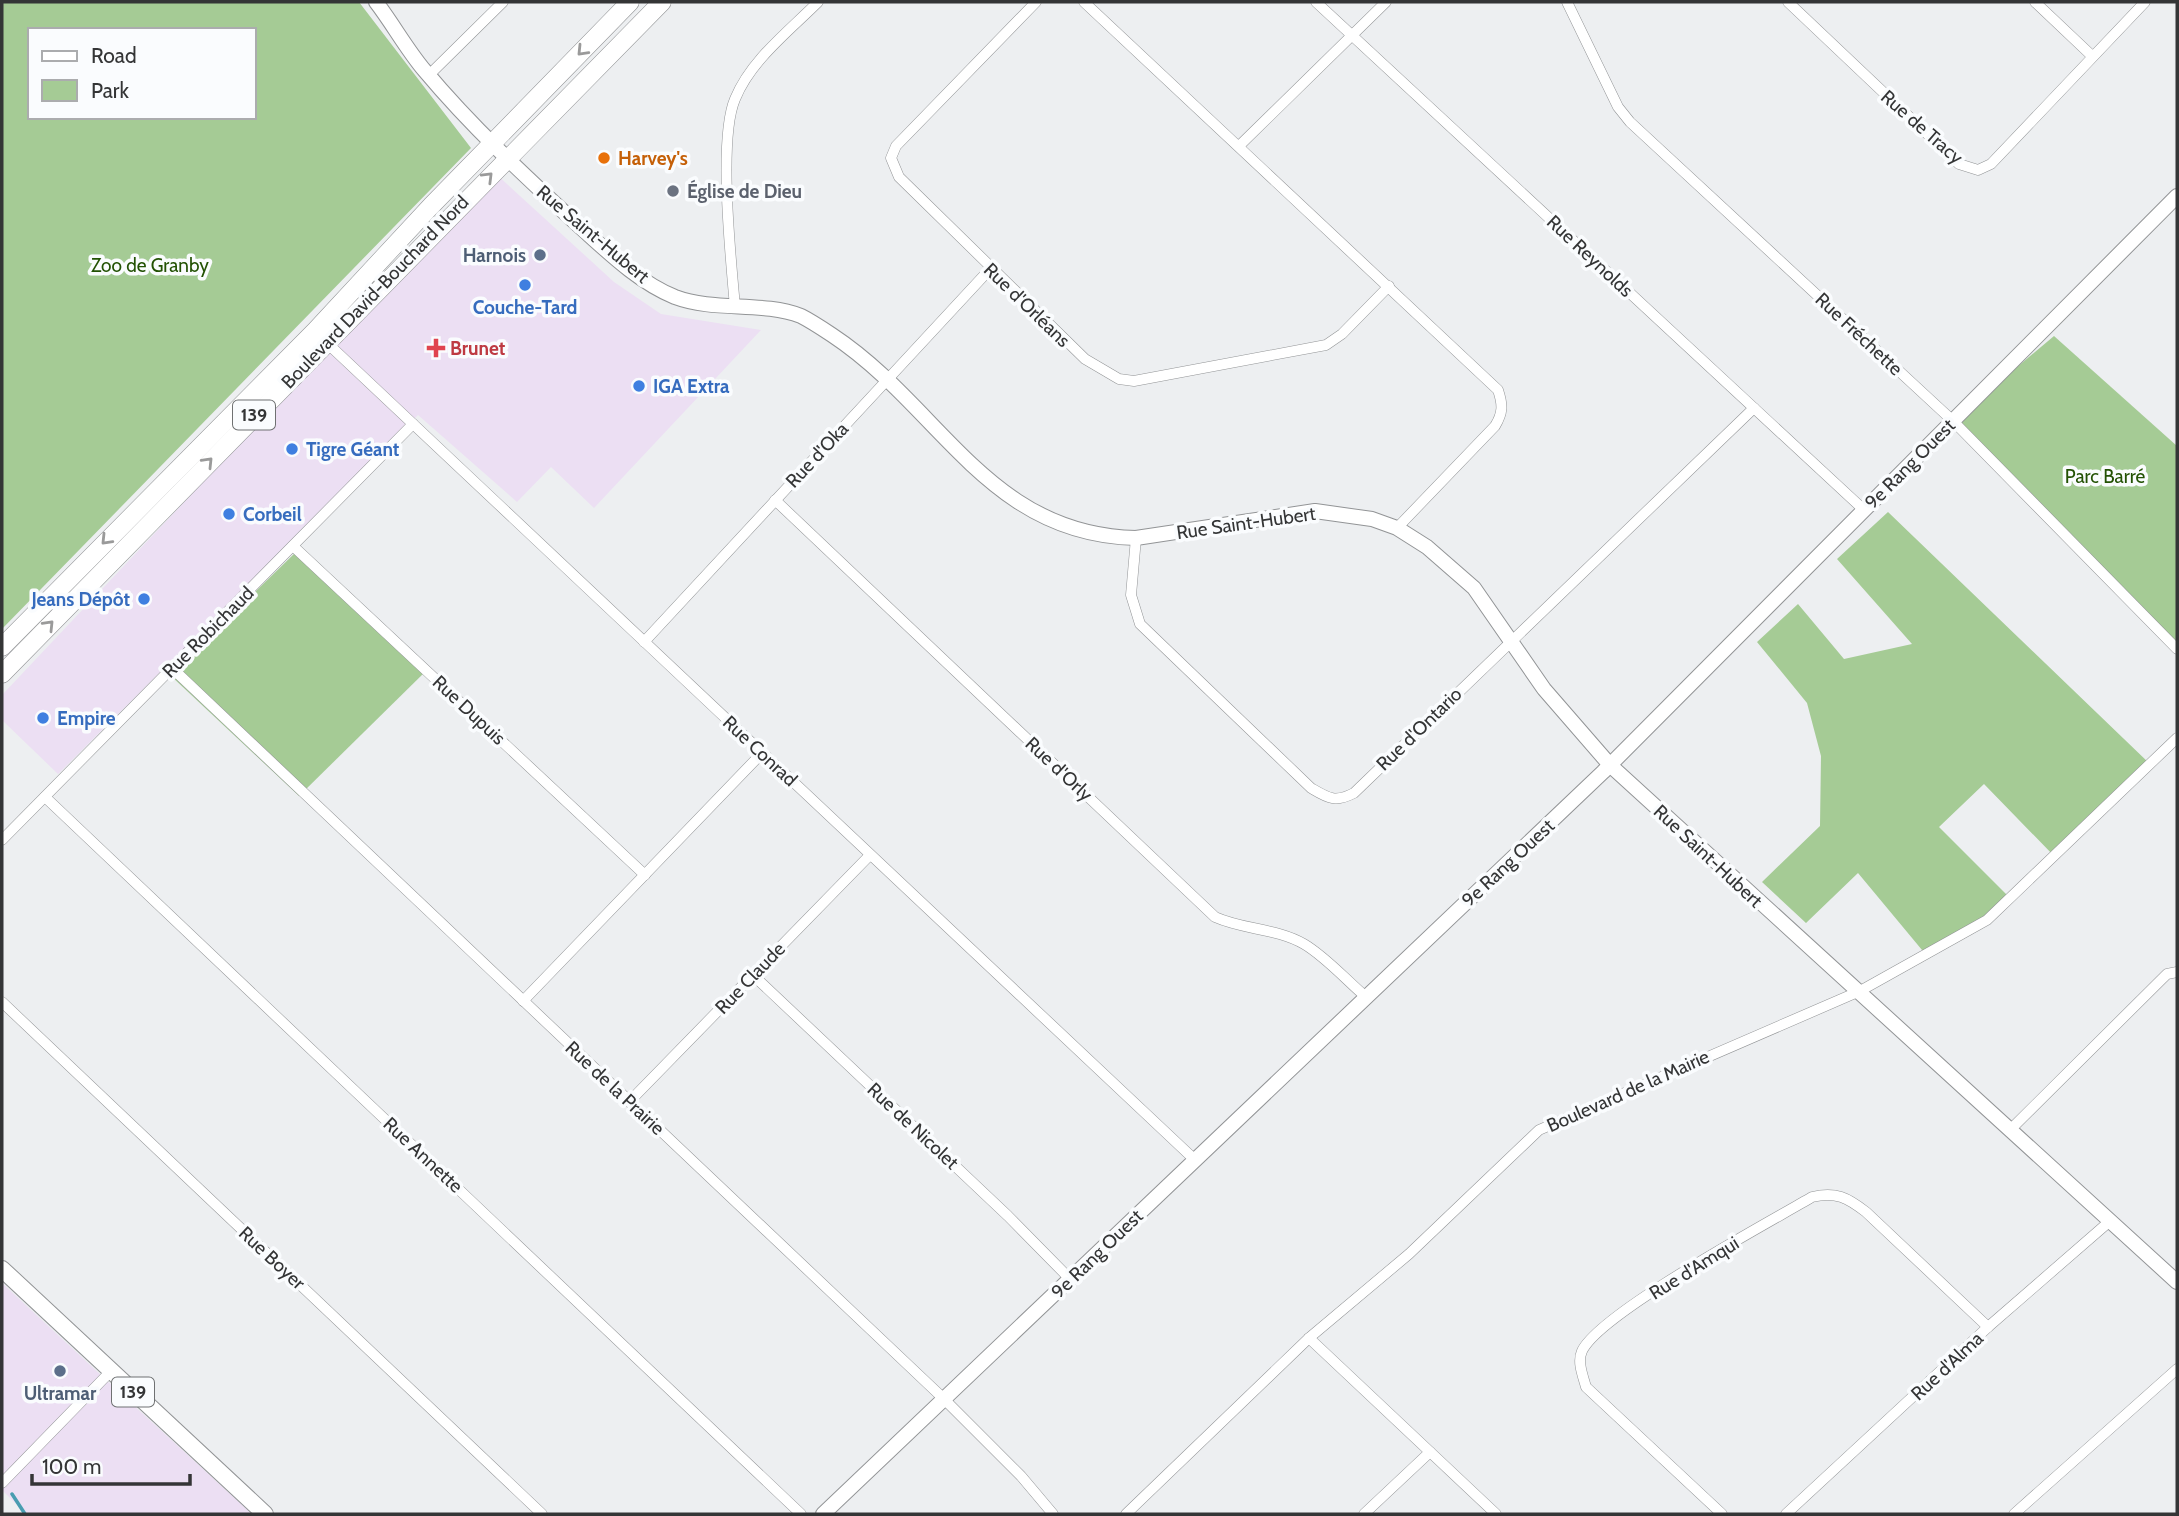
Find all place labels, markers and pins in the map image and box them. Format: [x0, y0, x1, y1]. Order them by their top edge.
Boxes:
place label: Harvey's [618, 147, 688, 170]
marker: Harvey's [596, 150, 612, 166]
place label: Église de Dieu [687, 179, 802, 203]
marker: Église de Dieu [665, 183, 681, 199]
place label: Harnois [463, 244, 526, 267]
marker: Harnois [532, 247, 548, 263]
marker: Couche-Tard [517, 277, 533, 293]
place label: Couche-Tard [473, 296, 577, 319]
place label: Brunet [450, 337, 506, 360]
marker: Brunet [428, 340, 444, 356]
place label: IGA Extra [653, 375, 730, 398]
marker: IGA Extra [631, 378, 647, 394]
place label: Tigre Géant [306, 438, 400, 461]
marker: Tigre Géant [284, 441, 300, 457]
place label: Corbeil [243, 503, 302, 526]
marker: Corbeil [221, 506, 237, 522]
place label: Jeans Dépôt [30, 588, 130, 611]
marker: Jeans Dépôt [136, 591, 152, 607]
place label: Empire [57, 707, 116, 730]
marker: Empire [35, 710, 51, 726]
marker: Ultramar [52, 1363, 68, 1379]
place label: Ultramar [24, 1382, 97, 1405]

